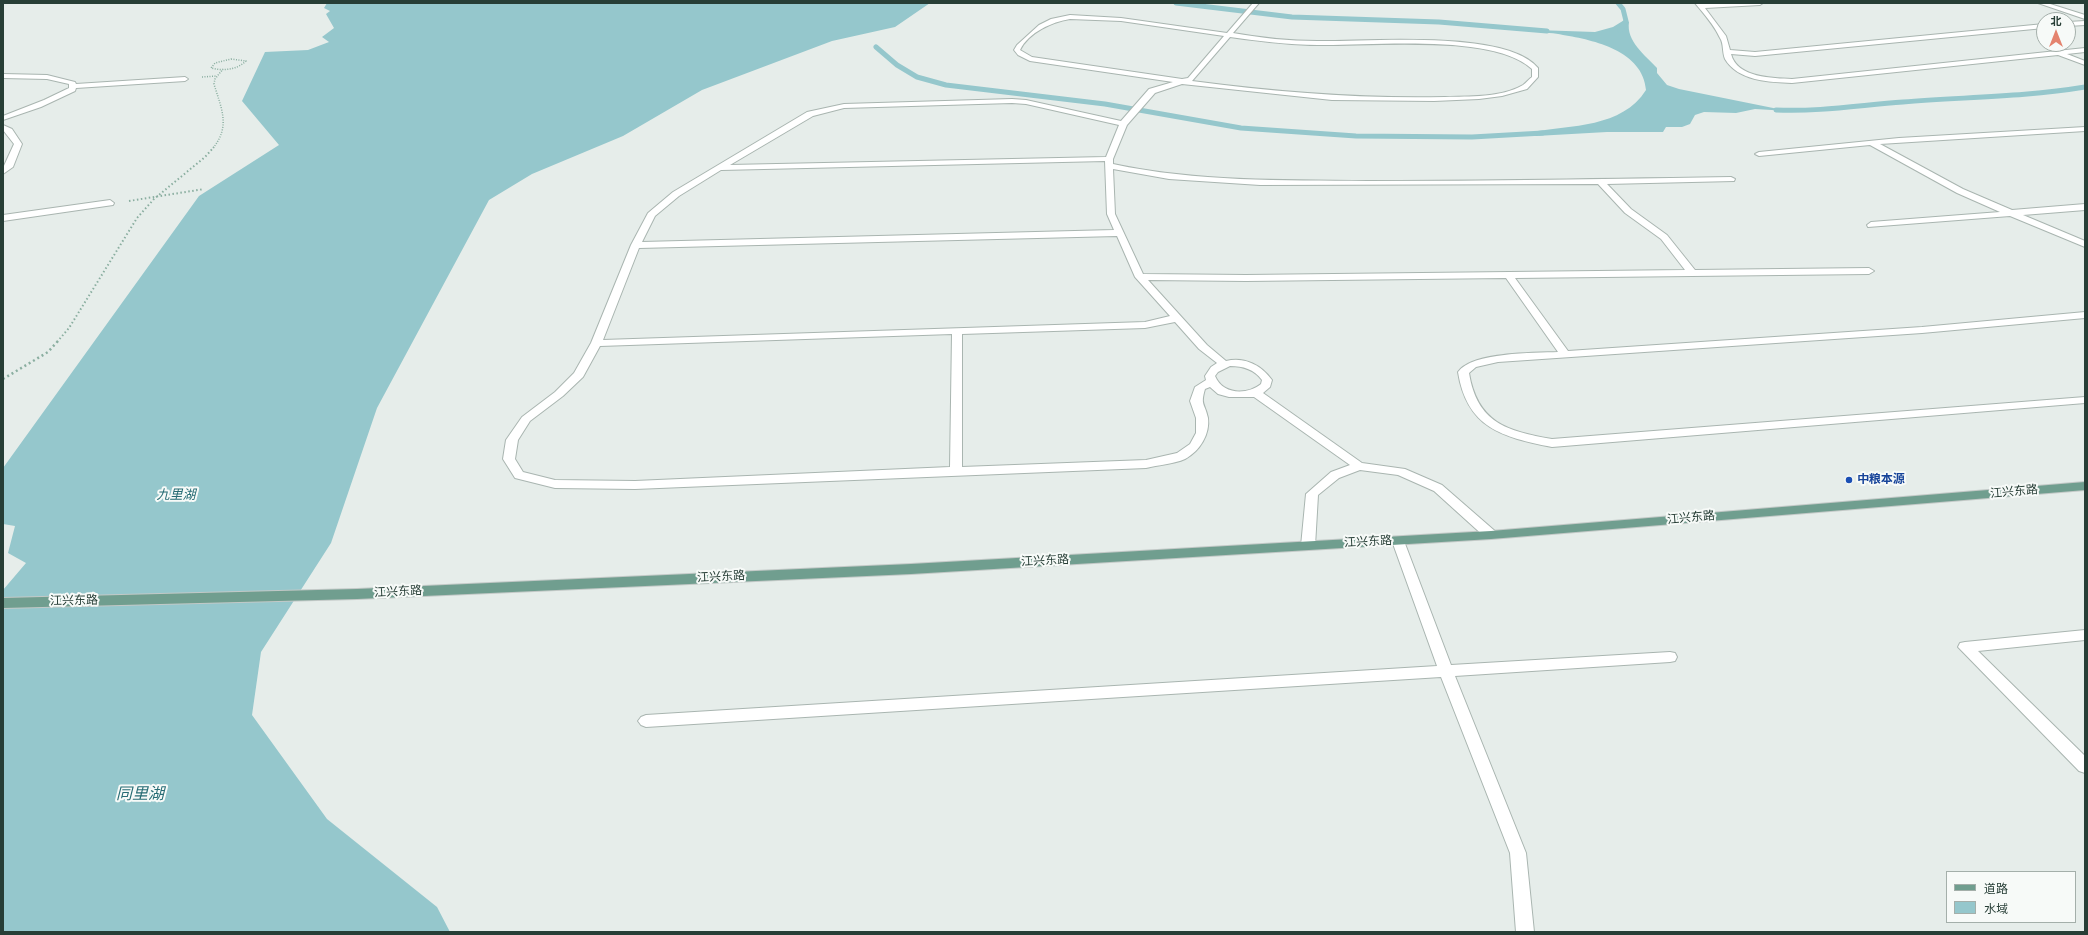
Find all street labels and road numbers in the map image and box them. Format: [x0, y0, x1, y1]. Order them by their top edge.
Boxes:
street label: 江兴东路 [1989, 483, 2039, 501]
street label: 江兴东路 [1666, 509, 1716, 527]
street label: 江兴东路 [1344, 534, 1392, 550]
street label: 江兴东路 [1021, 553, 1069, 569]
street label: 江兴东路 [697, 569, 745, 585]
street label: 江兴东路 [374, 584, 422, 600]
street label: 江兴东路 [50, 593, 98, 609]

